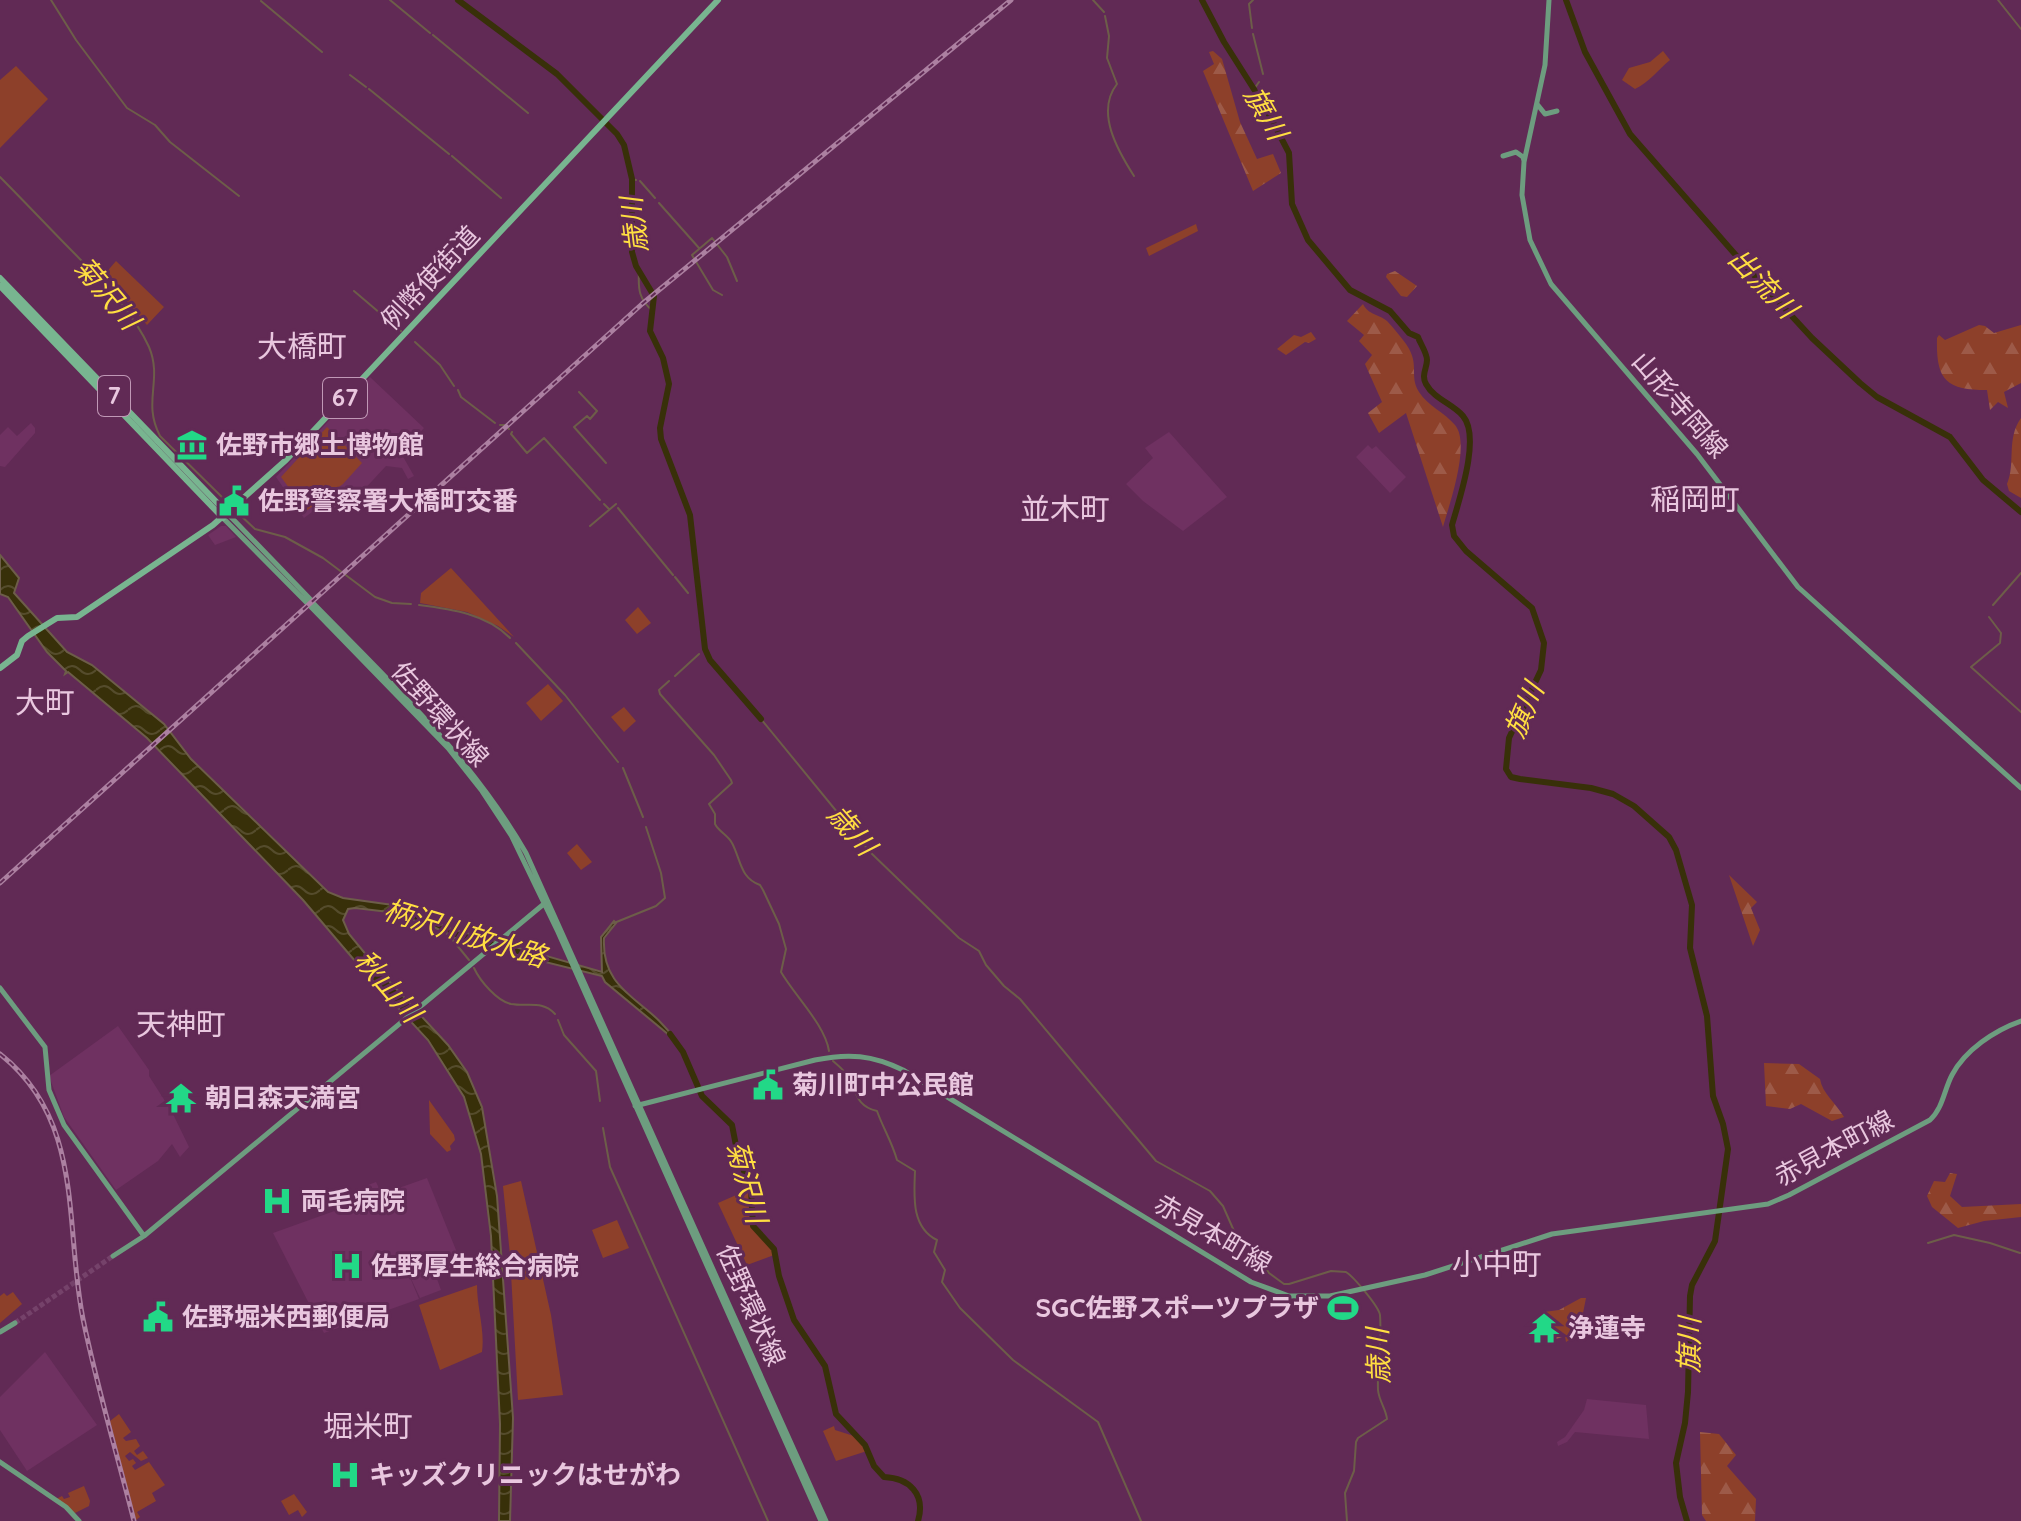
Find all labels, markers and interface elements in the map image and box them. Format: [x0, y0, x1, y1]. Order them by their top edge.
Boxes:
water label: 旗川 [1237, 80, 1297, 148]
water label: 歳川 [612, 192, 654, 255]
street label: 例幣使街道 [373, 219, 486, 336]
water label: 出流川 [1722, 240, 1807, 327]
water label: 菊沢川 [67, 249, 150, 338]
district label: 大橋町 [257, 327, 347, 365]
street label: 山形寺岡線 [1625, 345, 1735, 465]
road number: 7 [98, 376, 130, 416]
road number: 67 [323, 378, 367, 418]
museum icon: 佐野市郷土博物館 [175, 428, 209, 462]
place label: 佐野市郷土博物館 [216, 428, 424, 461]
district label: 稲岡町 [1650, 480, 1740, 518]
public building icon: 佐野警察署大橋町交番 [217, 484, 251, 518]
place label: 佐野警察署大橋町交番 [258, 484, 518, 517]
district label: 並木町 [1020, 490, 1110, 528]
street label: 佐野環状線 [385, 654, 496, 773]
water label: 旗川 [1496, 674, 1552, 742]
district label: 大町 [15, 683, 75, 721]
water label: 歳川 [821, 797, 886, 865]
water label: 柄沢川放水路 [380, 891, 552, 974]
water label: 秋山川 [348, 942, 431, 1031]
district label: 天神町 [136, 1005, 226, 1043]
public building icon: 菊川町中公民館 [751, 1068, 785, 1102]
place label: 菊川町中公民館 [792, 1068, 974, 1101]
temple icon: 朝日森天満宮 [164, 1081, 198, 1115]
place label: 朝日森天満宮 [205, 1081, 361, 1114]
street label: 赤見本町線 [1769, 1102, 1899, 1193]
water label: 菊沢川 [720, 1137, 776, 1230]
hospital icon: 両毛病院 [260, 1184, 294, 1218]
place label: 両毛病院 [301, 1184, 405, 1217]
street label: 赤見本町線 [1149, 1187, 1278, 1280]
street label: 佐野環状線 [710, 1239, 793, 1371]
district label: 小中町 [1452, 1245, 1542, 1283]
hospital icon: 佐野厚生総合病院 [330, 1249, 364, 1283]
place label: 佐野厚生総合病院 [371, 1249, 579, 1282]
place label: SGC佐野スポーツプラザ [1036, 1291, 1319, 1324]
sports icon: SGC佐野スポーツプラザ [1326, 1291, 1360, 1325]
public building icon: 佐野堀米西郵便局 [141, 1300, 175, 1334]
place label: 佐野堀米西郵便局 [182, 1300, 390, 1333]
temple icon: 浄蓮寺 [1527, 1311, 1561, 1345]
place label: 浄蓮寺 [1568, 1311, 1646, 1344]
water label: 旗川 [1671, 1314, 1707, 1373]
water label: 歳川 [1359, 1324, 1396, 1385]
district label: 堀米町 [323, 1407, 413, 1445]
hospital icon: キッズクリニックはせがわ [328, 1458, 362, 1492]
place label: キッズクリニックはせがわ [369, 1458, 681, 1491]

